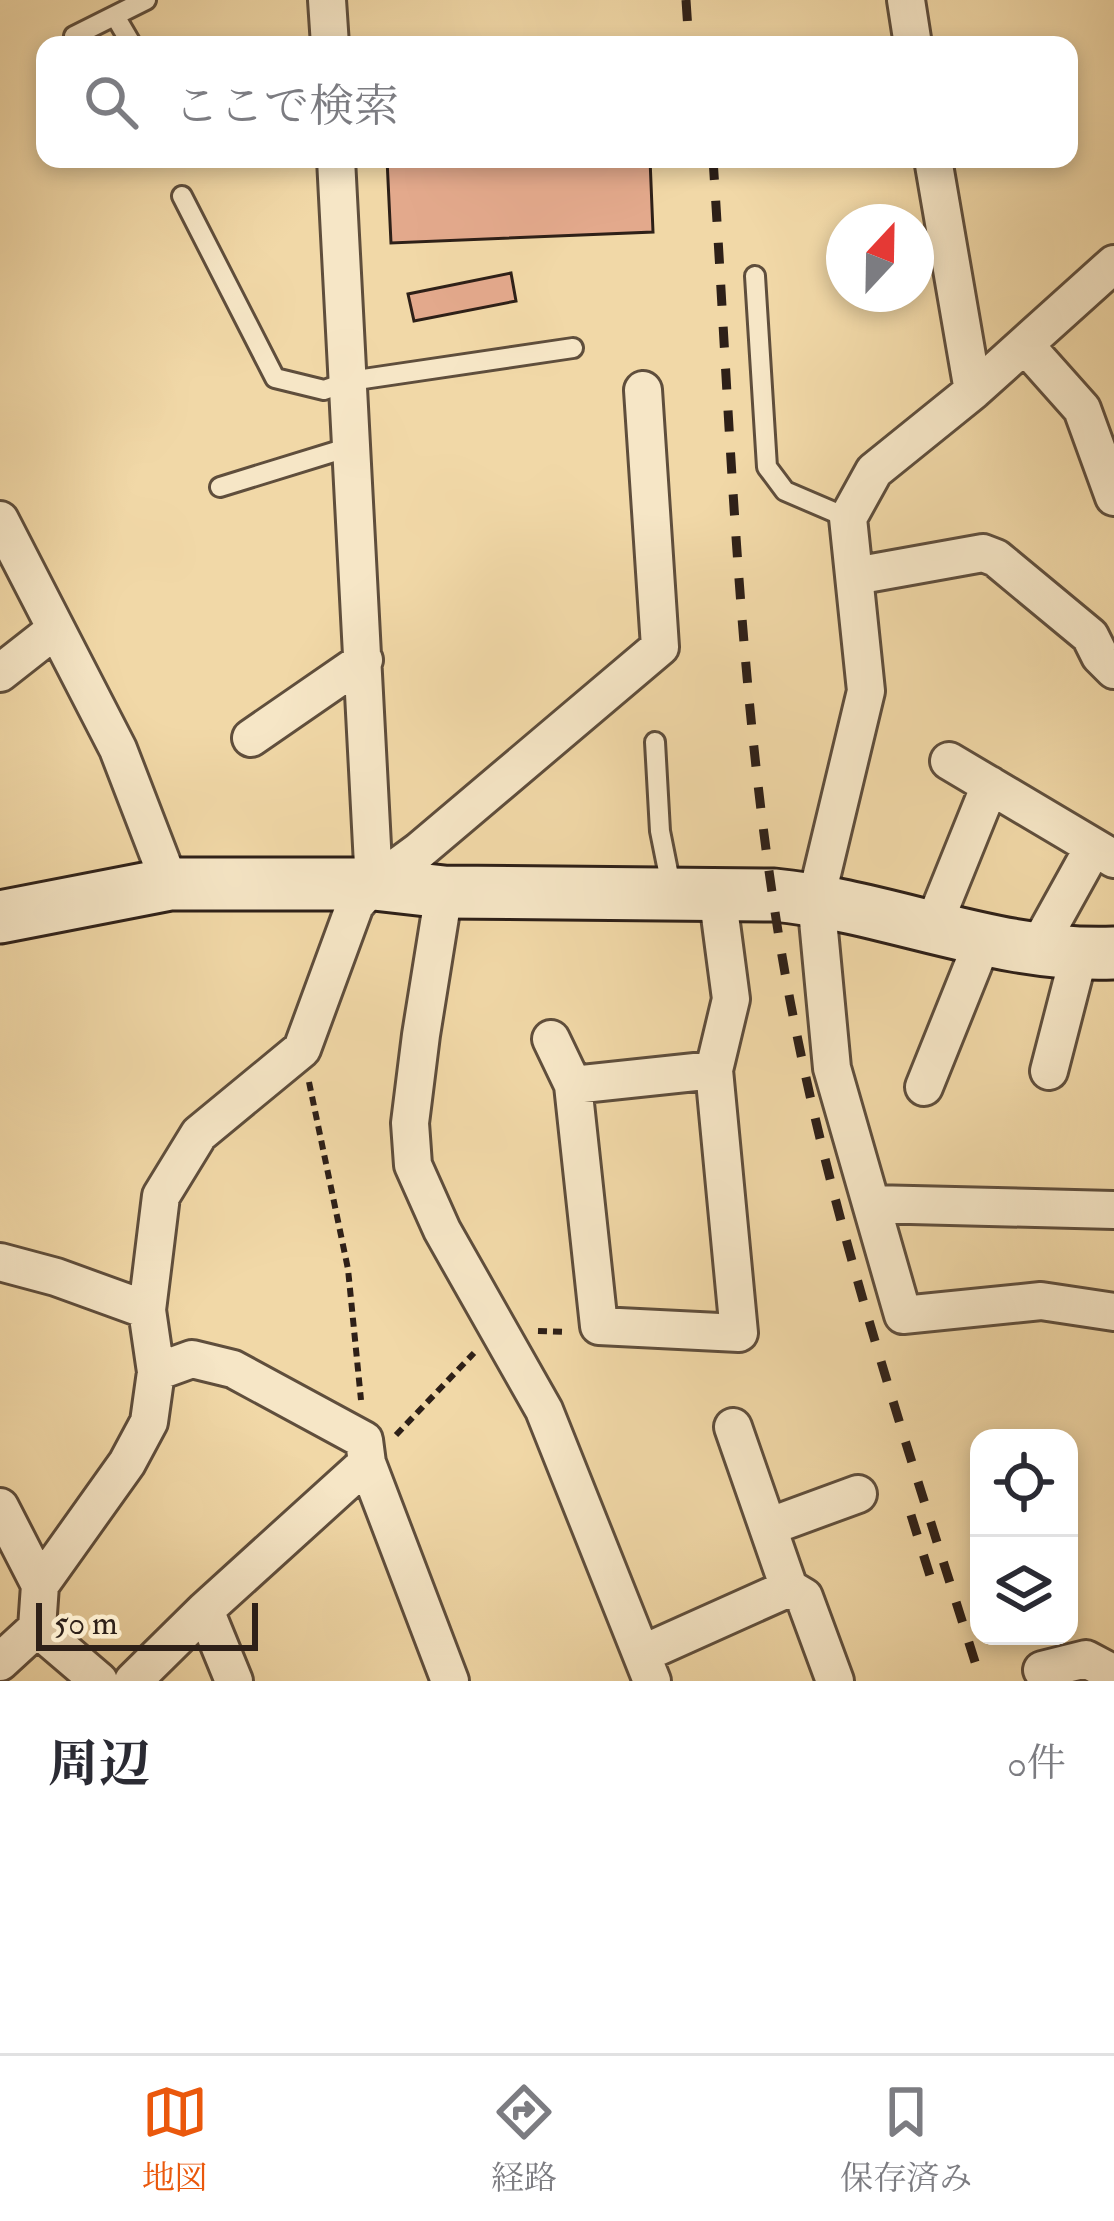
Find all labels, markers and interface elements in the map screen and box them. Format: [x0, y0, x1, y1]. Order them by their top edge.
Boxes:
search box [36, 36, 1078, 168]
icon: search [78, 69, 144, 135]
text: ここで検索 [174, 79, 399, 135]
north arrow [826, 204, 934, 312]
map controls [970, 1429, 1078, 1645]
button: locate [970, 1429, 1078, 1537]
button: layers [970, 1537, 1078, 1645]
scale bar [36, 1597, 258, 1650]
text: 50 m [54, 1603, 118, 1644]
text: 周辺 [48, 1733, 150, 1797]
text: 0件 [1007, 1739, 1066, 1788]
tab: 地図 [142, 2079, 208, 2199]
tab: 経路 [491, 2079, 557, 2199]
tab: 保存済み [840, 2079, 972, 2199]

